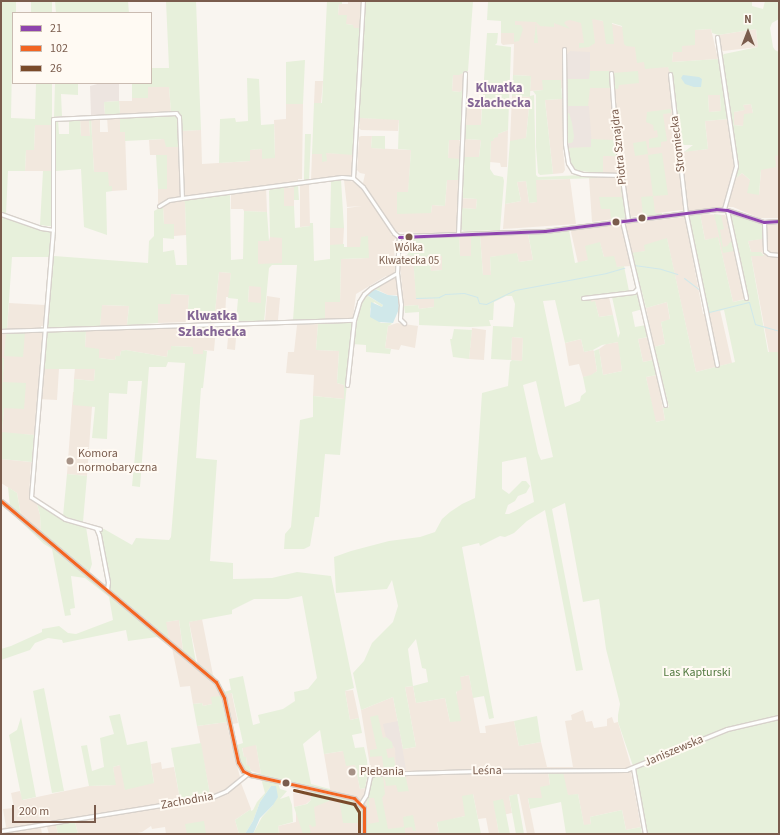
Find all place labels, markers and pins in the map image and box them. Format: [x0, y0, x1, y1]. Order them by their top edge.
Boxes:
unlabelled marker [637, 213, 647, 223]
unlabelled marker [611, 217, 621, 227]
marker: Wólka Klwatecka 05 [404, 232, 414, 242]
place label: Wólka Klwatecka 05 [379, 242, 439, 268]
place label: Komora normobaryczna [78, 447, 157, 475]
marker: Komora normobaryczna [65, 456, 75, 466]
place label: Plebania [360, 765, 404, 779]
marker: Plebania [347, 767, 357, 777]
unlabelled marker [281, 778, 291, 788]

